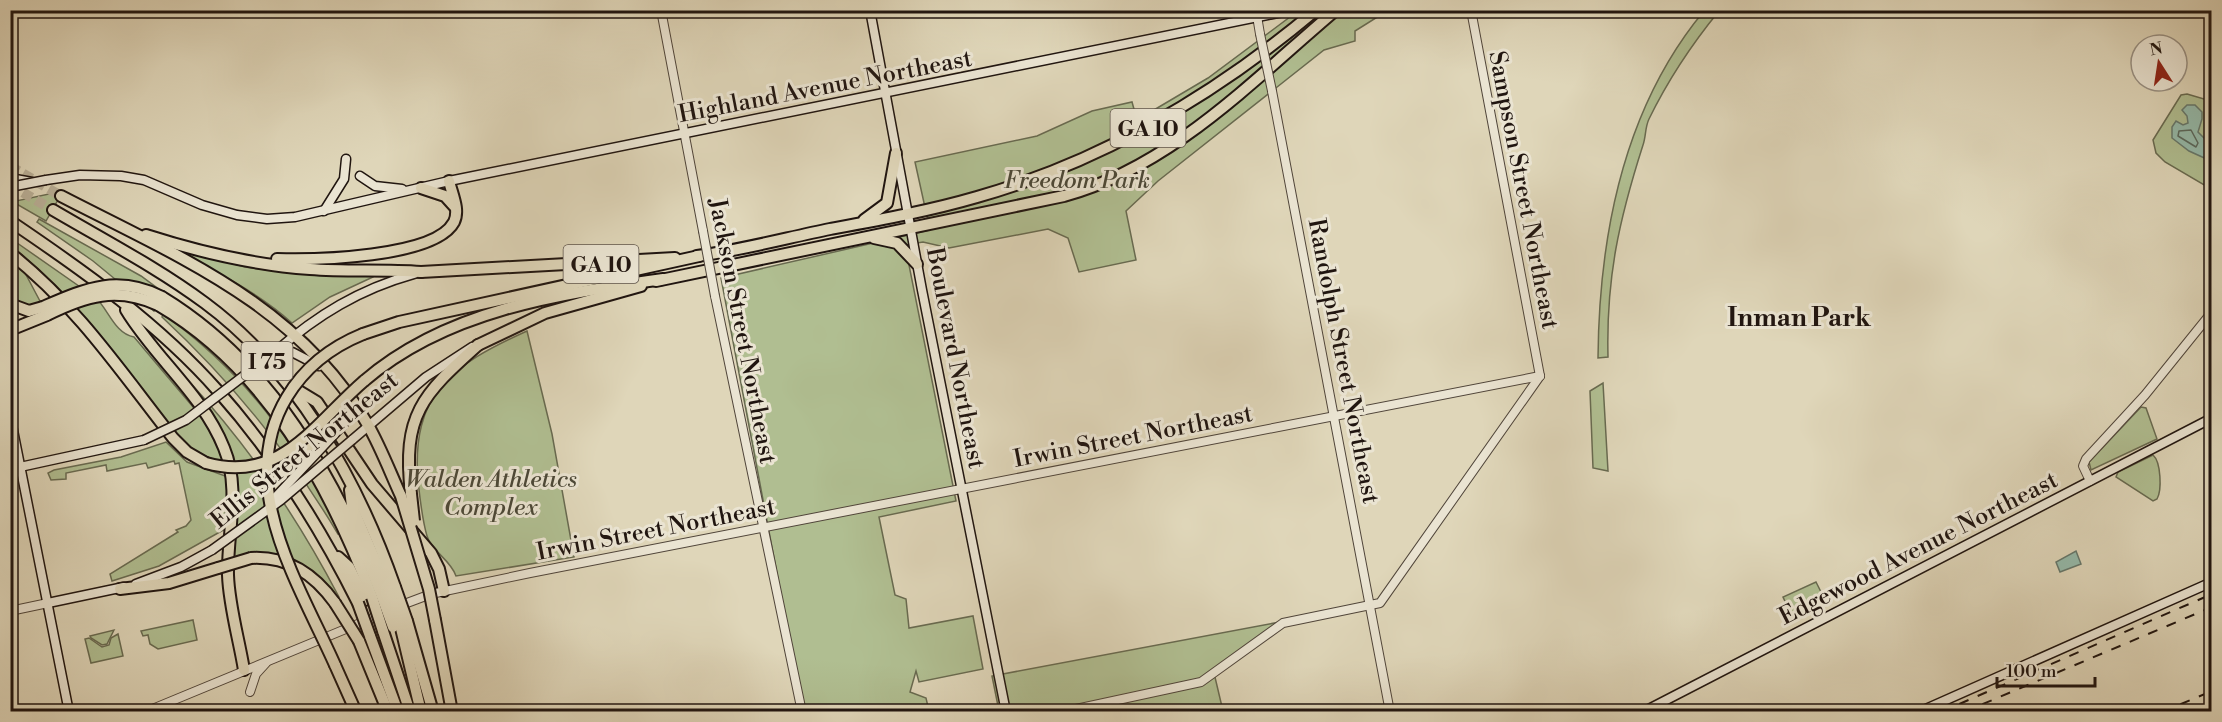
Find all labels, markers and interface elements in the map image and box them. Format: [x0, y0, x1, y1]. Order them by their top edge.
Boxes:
north arrow [2129, 33, 2189, 93]
text: N [2148, 38, 2165, 60]
street label: Highland Avenue Northeast [676, 44, 975, 130]
street label: Sampson Street Northeast [1481, 49, 1565, 332]
road number: GA 10 [1110, 109, 1186, 147]
park label: Freedom Park [1004, 166, 1150, 196]
street label: Jackson Street Northeast [701, 195, 783, 467]
street label: Randolph Street Northeast [1301, 216, 1385, 507]
street label: Boulevard Northeast [919, 244, 991, 472]
road number: GA 10 [564, 245, 638, 283]
district label: Inman Park [1727, 302, 1872, 334]
road number: I 75 [242, 342, 292, 380]
street label: Ellis Street Northeast [205, 366, 405, 536]
street label: Irwin Street Northeast [1011, 399, 1256, 475]
park label: Walden Athletics Complex [405, 465, 577, 523]
street label: Edgewood Avenue Northeast [1774, 465, 2063, 632]
street label: Irwin Street Northeast [534, 492, 779, 568]
scale bar [1997, 650, 2094, 688]
text: 100 m [2006, 660, 2057, 683]

